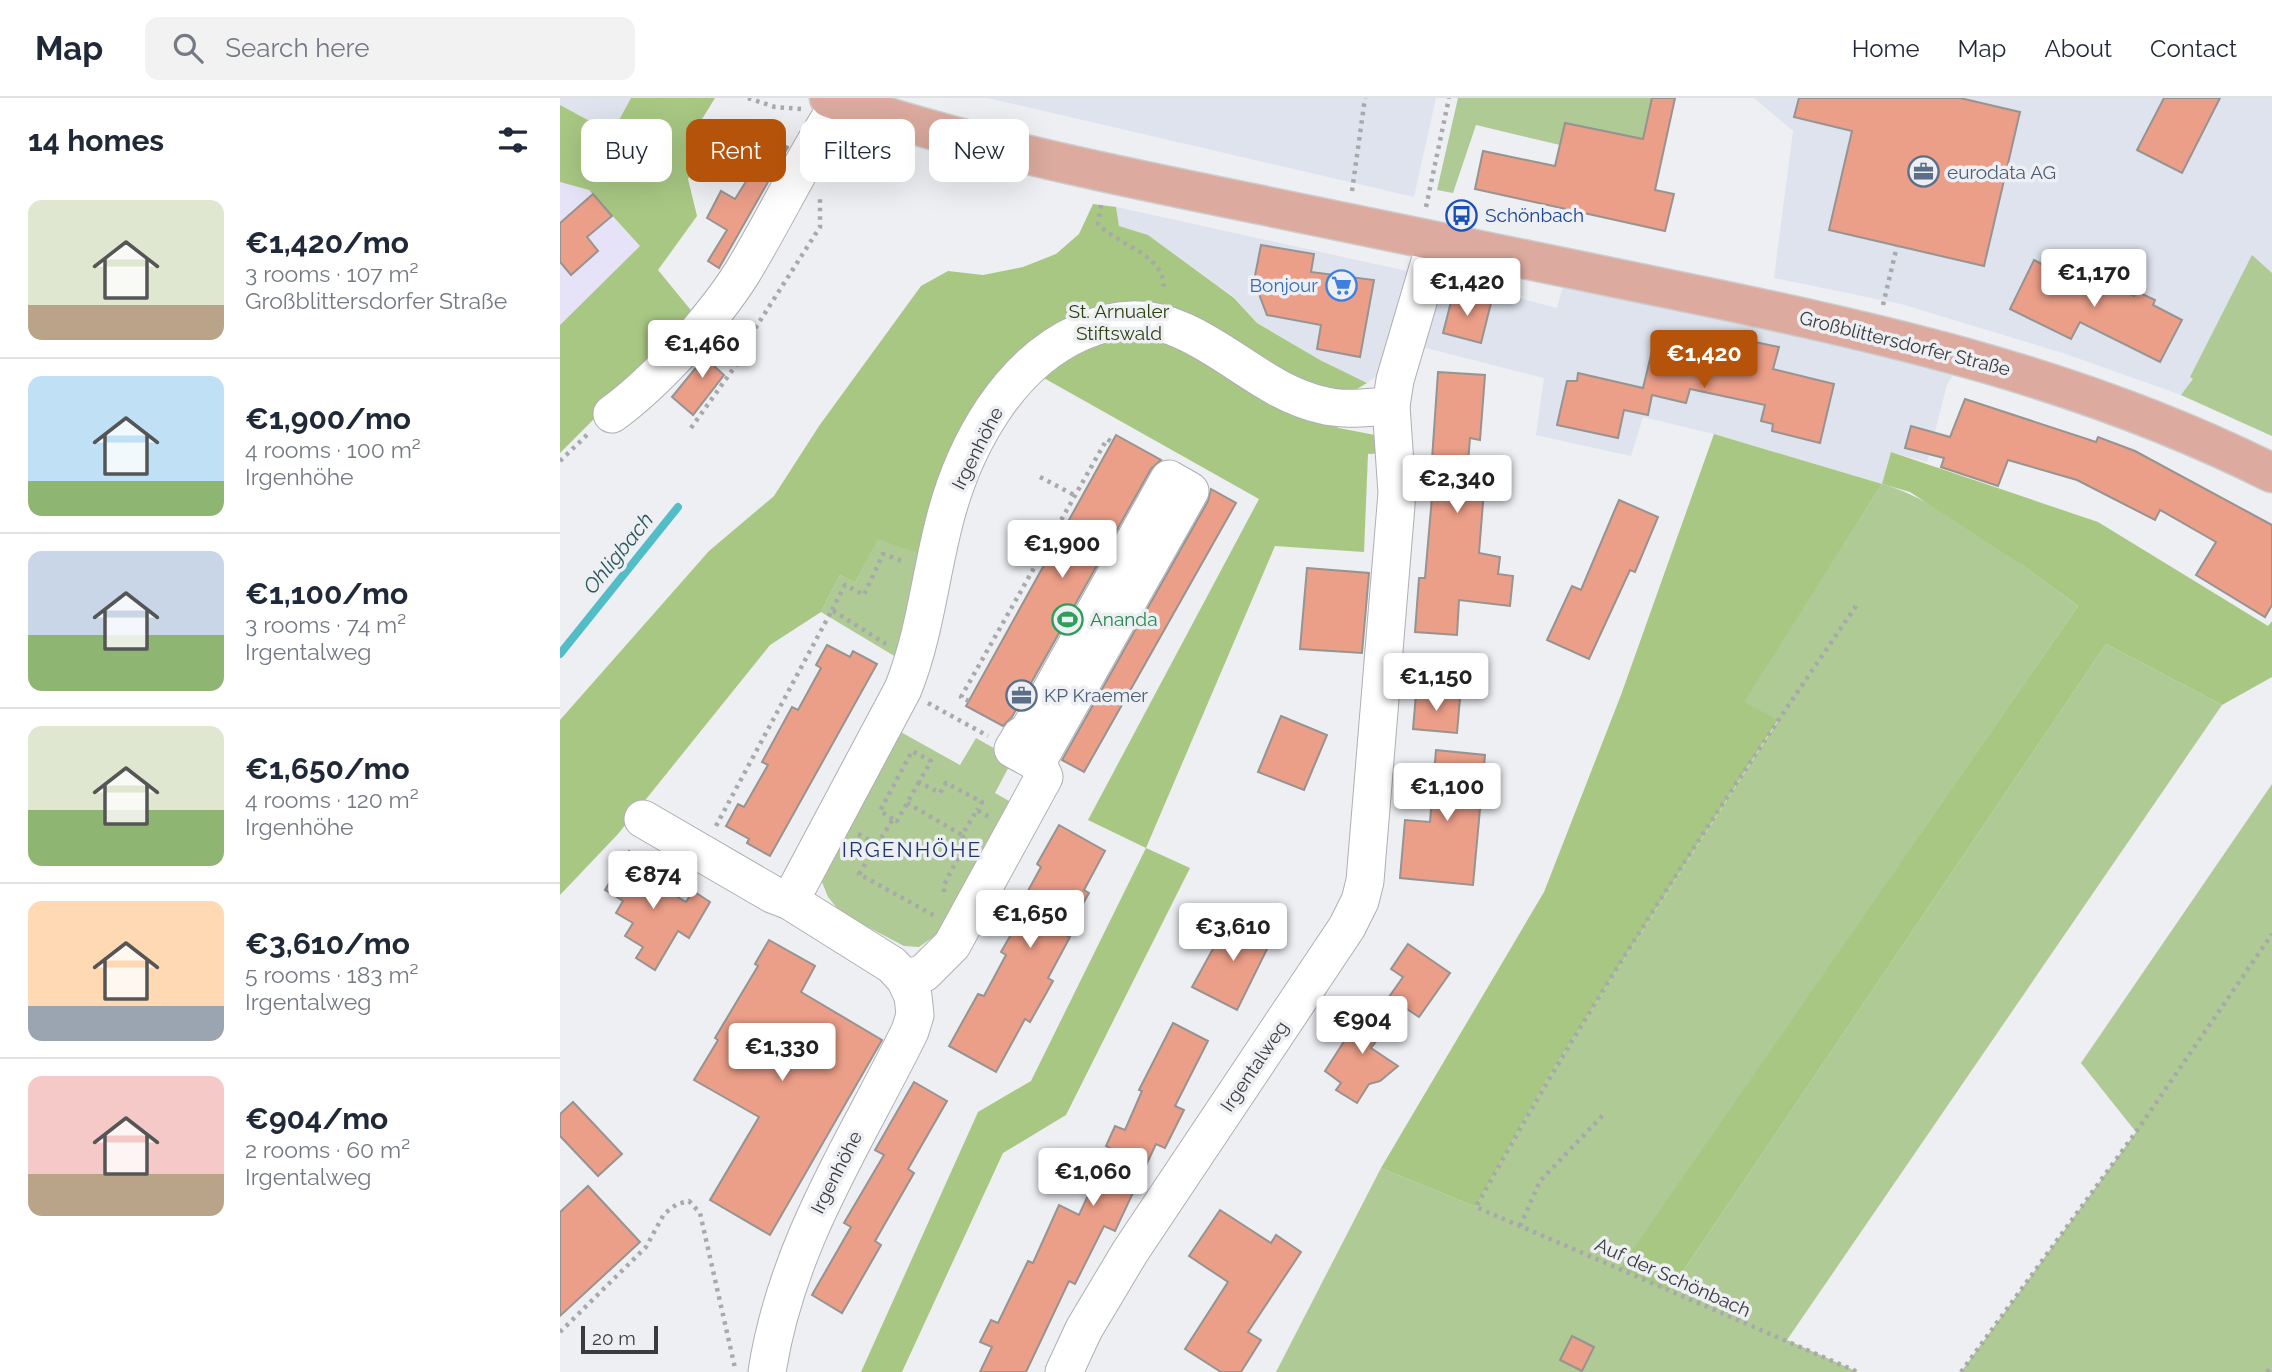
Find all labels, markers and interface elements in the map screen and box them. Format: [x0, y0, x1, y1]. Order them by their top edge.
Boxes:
search box [145, 17, 635, 80]
text: Map [35, 29, 103, 68]
icon: search [169, 29, 207, 67]
text: Search here [225, 33, 370, 63]
text: Home [1852, 34, 1920, 63]
text: Map [1958, 34, 2006, 63]
text: About [2044, 34, 2112, 63]
text: Contact [2150, 34, 2237, 63]
chip: Buy [581, 119, 672, 182]
chip: Rent [686, 119, 786, 182]
chip: Filters [800, 119, 915, 182]
chip: New [929, 119, 1029, 182]
icon: filters [494, 121, 532, 159]
text: 14 homes [28, 123, 164, 158]
office icon: eurodata AG [1907, 155, 1941, 189]
place label: eurodata AG [1947, 161, 2056, 183]
bus stop icon: Schönbach [1445, 198, 1479, 232]
place label: Schönbach [1485, 204, 1584, 226]
text: €1,420/mo [245, 225, 409, 260]
icon: home [84, 228, 168, 312]
pin: €1,170 [2037, 250, 2151, 309]
pin: €1,420 [1410, 258, 1524, 318]
text: €1,170 [2057, 258, 2131, 285]
text: 3 rooms · 107 m² [245, 260, 419, 287]
text: €1,420 [1429, 267, 1505, 294]
supermarket icon: Bonjour [1324, 268, 1358, 302]
place label: Bonjour [1249, 274, 1318, 296]
text: Großblittersdorfer Straße [245, 287, 507, 314]
park label: St. Arnualer Stiftswald [1069, 300, 1170, 344]
street label: Großblittersdorfer Straße [1797, 306, 2013, 380]
pin: €1,460 [645, 320, 759, 380]
text: €1,460 [664, 329, 740, 356]
pin: €1,420 [1647, 330, 1761, 390]
text: €1,420 [1666, 339, 1742, 366]
text: €1,900/mo [245, 401, 411, 436]
street label: Irgenhöhe [947, 403, 1007, 493]
icon: home [84, 404, 168, 488]
text: 4 rooms · 100 m² [245, 436, 421, 463]
pin: €2,340 [1400, 456, 1514, 515]
text: Irgenhöhe [245, 463, 354, 490]
text: €2,340 [1419, 464, 1495, 491]
water label: Ohligbach [578, 507, 658, 599]
pin: €1,900 [1005, 520, 1119, 580]
text: €1,900 [1024, 529, 1100, 556]
text: €1,100/mo [245, 576, 408, 611]
icon: home [84, 579, 168, 663]
sports icon: Ananda [1050, 602, 1084, 636]
place label: Ananda [1090, 608, 1158, 630]
text: 3 rooms · 74 m² [245, 611, 406, 638]
text: Irgentalweg [245, 638, 372, 665]
pin: €1,150 [1379, 654, 1493, 713]
text: €1,150 [1399, 662, 1473, 689]
office icon: KP Kraemer [1004, 678, 1038, 712]
place label: KP Kraemer [1044, 684, 1148, 706]
text: €1,650/mo [245, 751, 410, 786]
icon: home [84, 754, 168, 838]
pin: €1,100 [1390, 764, 1504, 823]
text: €1,100 [1410, 772, 1484, 799]
text: 4 rooms · 120 m² [245, 786, 419, 813]
text: Irgenhöhe [245, 813, 354, 840]
district label: IRGENHÖHE [842, 837, 982, 862]
pin: €874 [612, 852, 694, 911]
text: €874 [624, 860, 682, 887]
pin: €1,650 [973, 890, 1087, 950]
text: €1,650 [992, 899, 1068, 926]
pin: €3,610 [1176, 904, 1290, 963]
text: €3,610 [1195, 912, 1271, 939]
text: €3,610/mo [245, 926, 410, 961]
icon: home [84, 929, 168, 1013]
text: 5 rooms · 183 m² [245, 961, 419, 988]
text: Irgentalweg [245, 988, 372, 1015]
pin: €904 [1321, 996, 1403, 1056]
text: €904 [1332, 1005, 1392, 1032]
street label: Irgentalweg [1216, 1017, 1292, 1115]
pin: €1,330 [725, 1024, 839, 1083]
text: €1,330 [745, 1032, 819, 1059]
text: €904/mo [245, 1101, 388, 1136]
icon: home [84, 1104, 168, 1188]
street label: Irgenhöhe [806, 1127, 866, 1217]
text: 2 rooms · 60 m² [245, 1136, 410, 1163]
pin: €1,060 [1036, 1148, 1150, 1208]
text: €1,060 [1054, 1157, 1132, 1184]
text: Irgentalweg [245, 1163, 372, 1190]
street label: Auf der Schönbach [1592, 1233, 1754, 1321]
scale bar [581, 1323, 658, 1355]
text: 20 m [592, 1327, 636, 1349]

